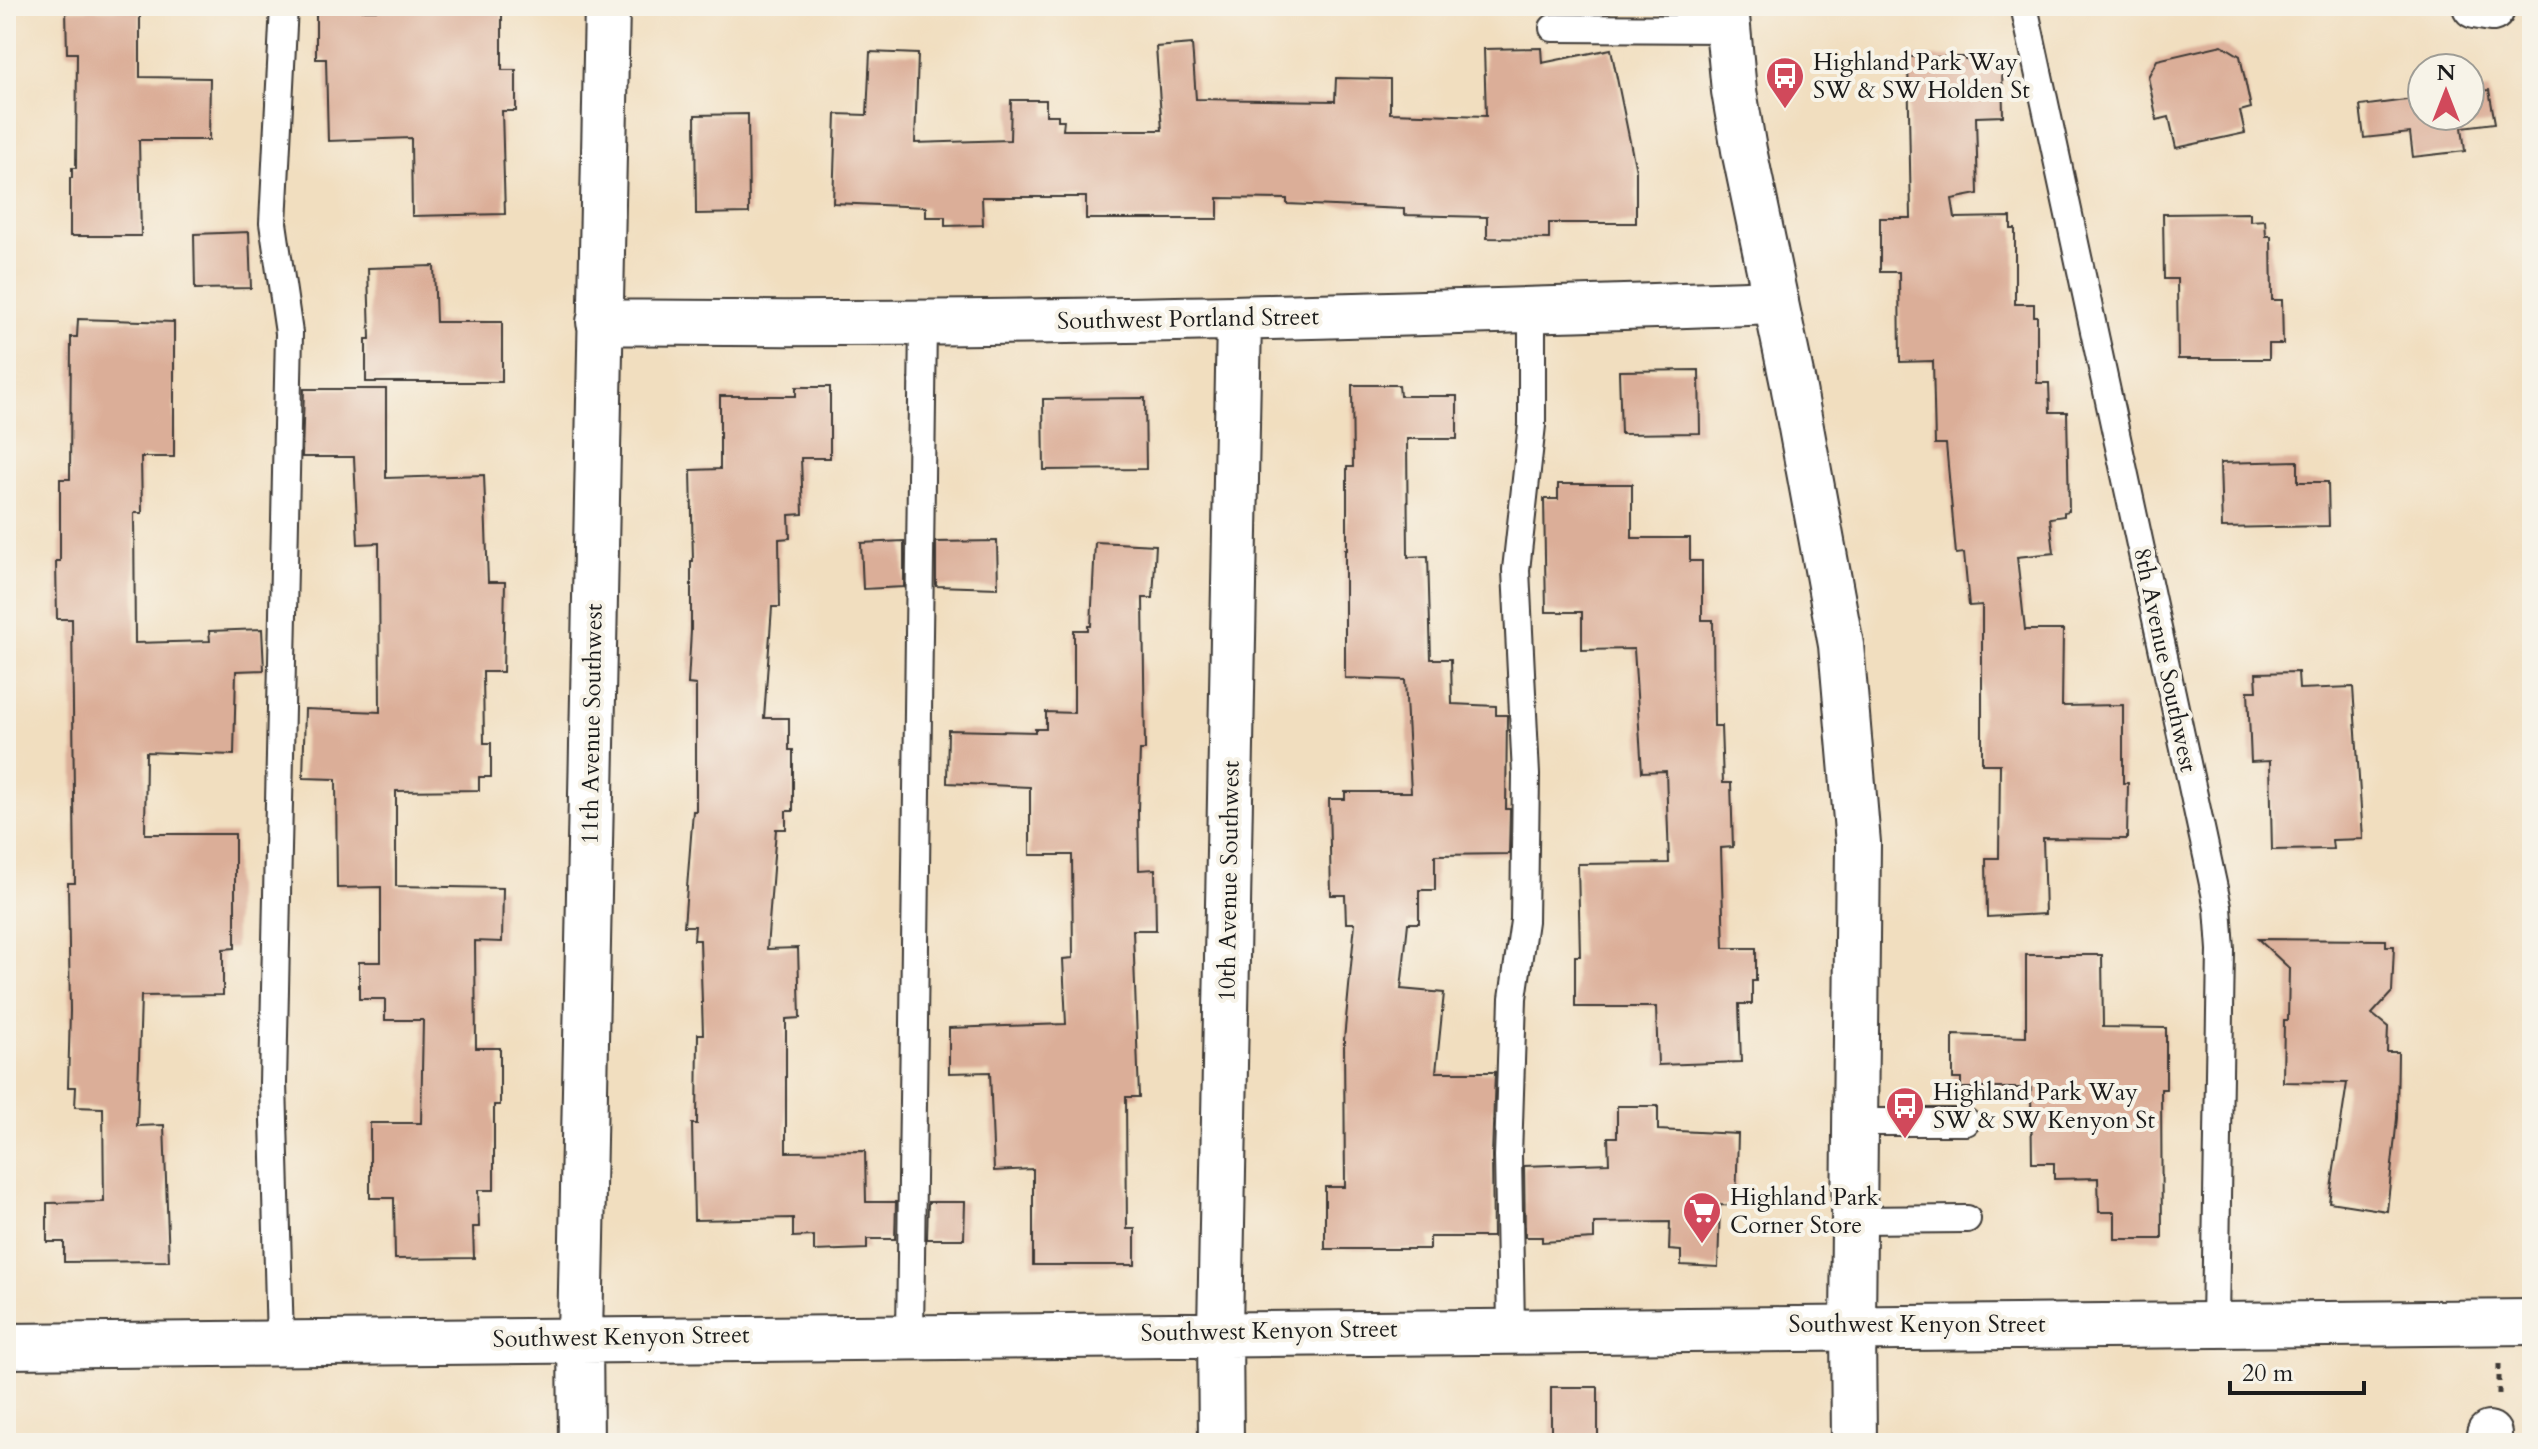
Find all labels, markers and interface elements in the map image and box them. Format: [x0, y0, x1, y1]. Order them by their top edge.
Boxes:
place label: Highland Park Way SW & SW Holden St [1813, 46, 2030, 107]
north arrow [2406, 52, 2486, 132]
bus stop icon: Highland Park Way SW & SW Holden St [1764, 55, 1806, 110]
text: N [2436, 58, 2456, 88]
street label: Southwest Portland Street [1057, 300, 1320, 338]
street label: 8th Avenue Southwest [2125, 545, 2205, 776]
street label: 11th Avenue Southwest [573, 603, 611, 845]
street label: 10th Avenue Southwest [1210, 760, 1248, 1002]
place label: Highland Park Way SW & SW Kenyon St [1933, 1076, 2155, 1137]
bus stop icon: Highland Park Way SW & SW Kenyon St [1884, 1085, 1926, 1140]
place label: Highland Park Corner Store [1730, 1181, 1879, 1242]
supermarket icon: Highland Park Corner Store [1681, 1190, 1723, 1245]
street label: Southwest Kenyon Street [1789, 1308, 2046, 1341]
street label: Southwest Kenyon Street [1140, 1312, 1398, 1350]
street label: Southwest Kenyon Street [492, 1318, 750, 1356]
scale bar [2230, 1345, 2364, 1395]
text: 20 m [2242, 1357, 2294, 1390]

